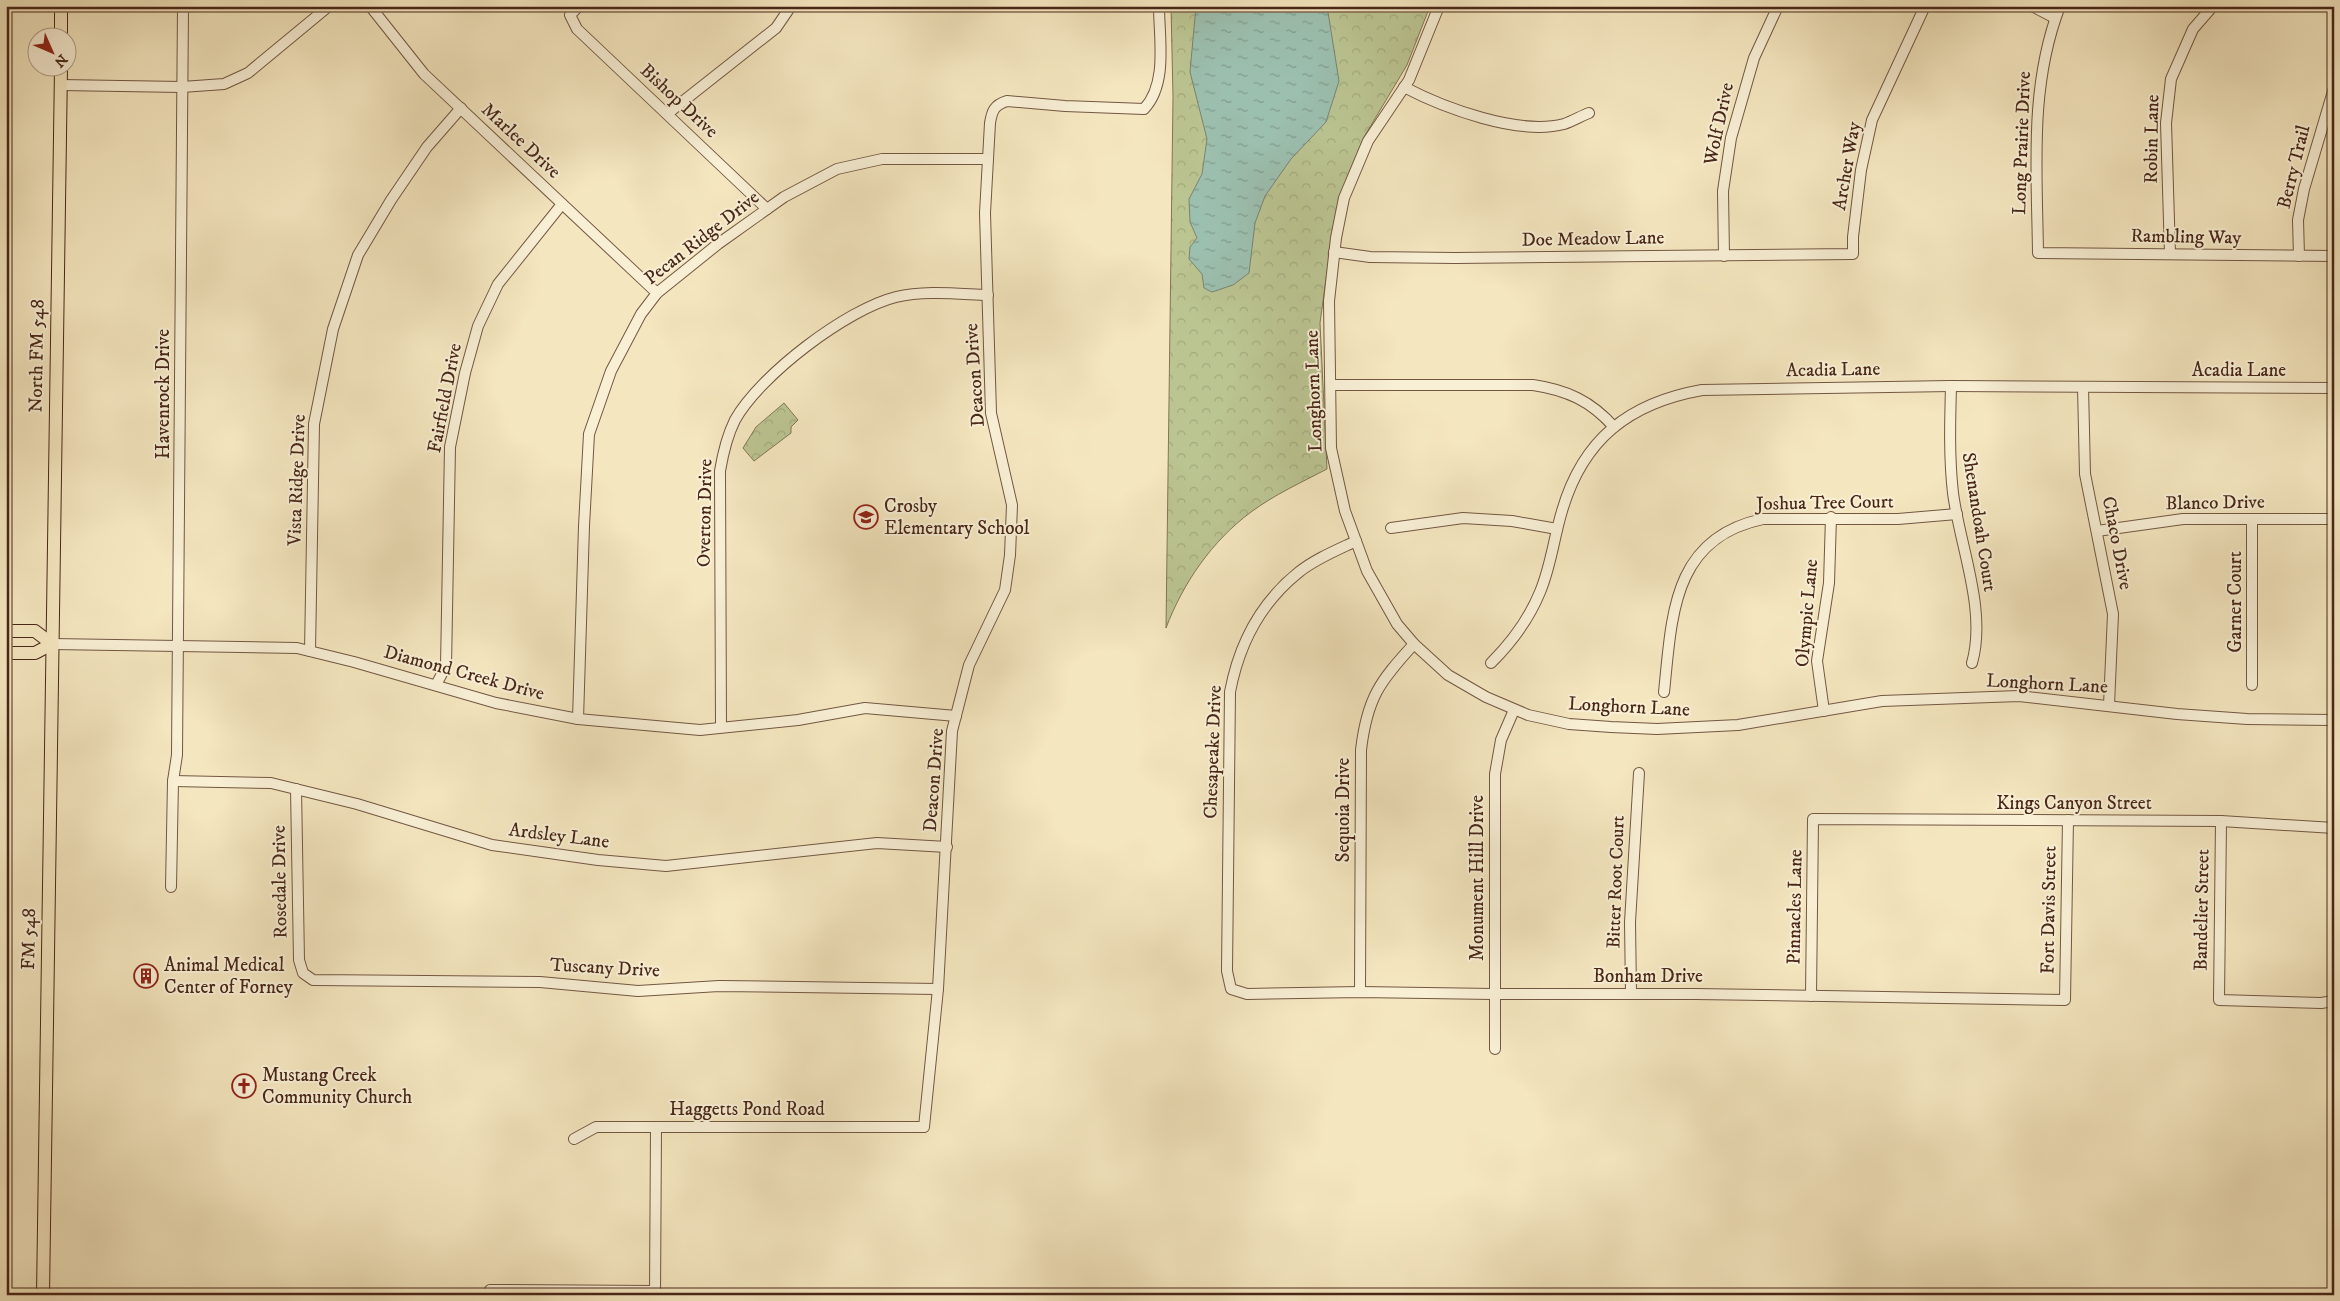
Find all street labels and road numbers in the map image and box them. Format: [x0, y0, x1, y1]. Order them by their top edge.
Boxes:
street label: Bishop Drive [635, 59, 723, 143]
street label: Long Prairie Drive [2008, 71, 2036, 215]
street label: Wolf Drive [1699, 81, 1739, 168]
street label: Robin Lane [2140, 94, 2164, 184]
street label: Marlee Drive [477, 98, 566, 184]
street label: Archer Way [1828, 119, 1866, 212]
street label: Berry Trail [2273, 123, 2316, 211]
street label: Pecan Ridge Drive [640, 186, 764, 290]
street label: Rambling Way [2130, 225, 2243, 249]
street label: Doe Meadow Lane [1521, 226, 1665, 252]
street label: North FM 548 [25, 299, 49, 413]
street label: Deacon Drive [960, 322, 990, 428]
street label: Havenrock Drive [152, 329, 175, 459]
street label: Longhorn Lane [1300, 330, 1328, 452]
street label: Fairfield Drive [423, 341, 467, 455]
street label: Acadia Lane [1786, 358, 1881, 382]
street label: Acadia Lane [2192, 359, 2286, 382]
street label: Vista Ridge Drive [283, 414, 311, 547]
street label: Shenandoah Court [1957, 451, 2001, 593]
street label: Overton Drive [693, 459, 717, 567]
street label: Joshua Tree Court [1754, 490, 1894, 516]
street label: Blanco Drive [2165, 491, 2265, 515]
street label: Chaco Drive [2097, 494, 2137, 592]
street label: Garner Court [2224, 551, 2247, 653]
street label: Olympic Lane [1791, 558, 1823, 668]
street label: Diamond Creek Drive [381, 641, 547, 706]
street label: Longhorn Lane [1986, 669, 2109, 699]
street label: Chesapeake Drive [1199, 685, 1227, 819]
street label: Longhorn Lane [1568, 692, 1691, 722]
street label: Deacon Drive [919, 727, 949, 833]
street label: Sequoia Drive [1332, 757, 1356, 863]
street label: Kings Canyon Street [1996, 792, 2152, 815]
street label: Monument Hill Drive [1466, 795, 1489, 961]
street label: Bitter Root Court [1602, 815, 1630, 949]
street label: Ardsley Lane [507, 818, 611, 854]
street label: Rosedale Drive [268, 825, 292, 939]
street label: Fort Davis Street [2036, 846, 2062, 974]
street label: Pinnacles Lane [1782, 849, 1808, 965]
street label: Bandelier Street [2189, 849, 2215, 971]
street label: FM 548 [17, 908, 41, 970]
street label: Tuscany Drive [549, 954, 661, 982]
street label: Bonham Drive [1593, 965, 1703, 988]
street label: Haggetts Pond Road [669, 1098, 825, 1121]

